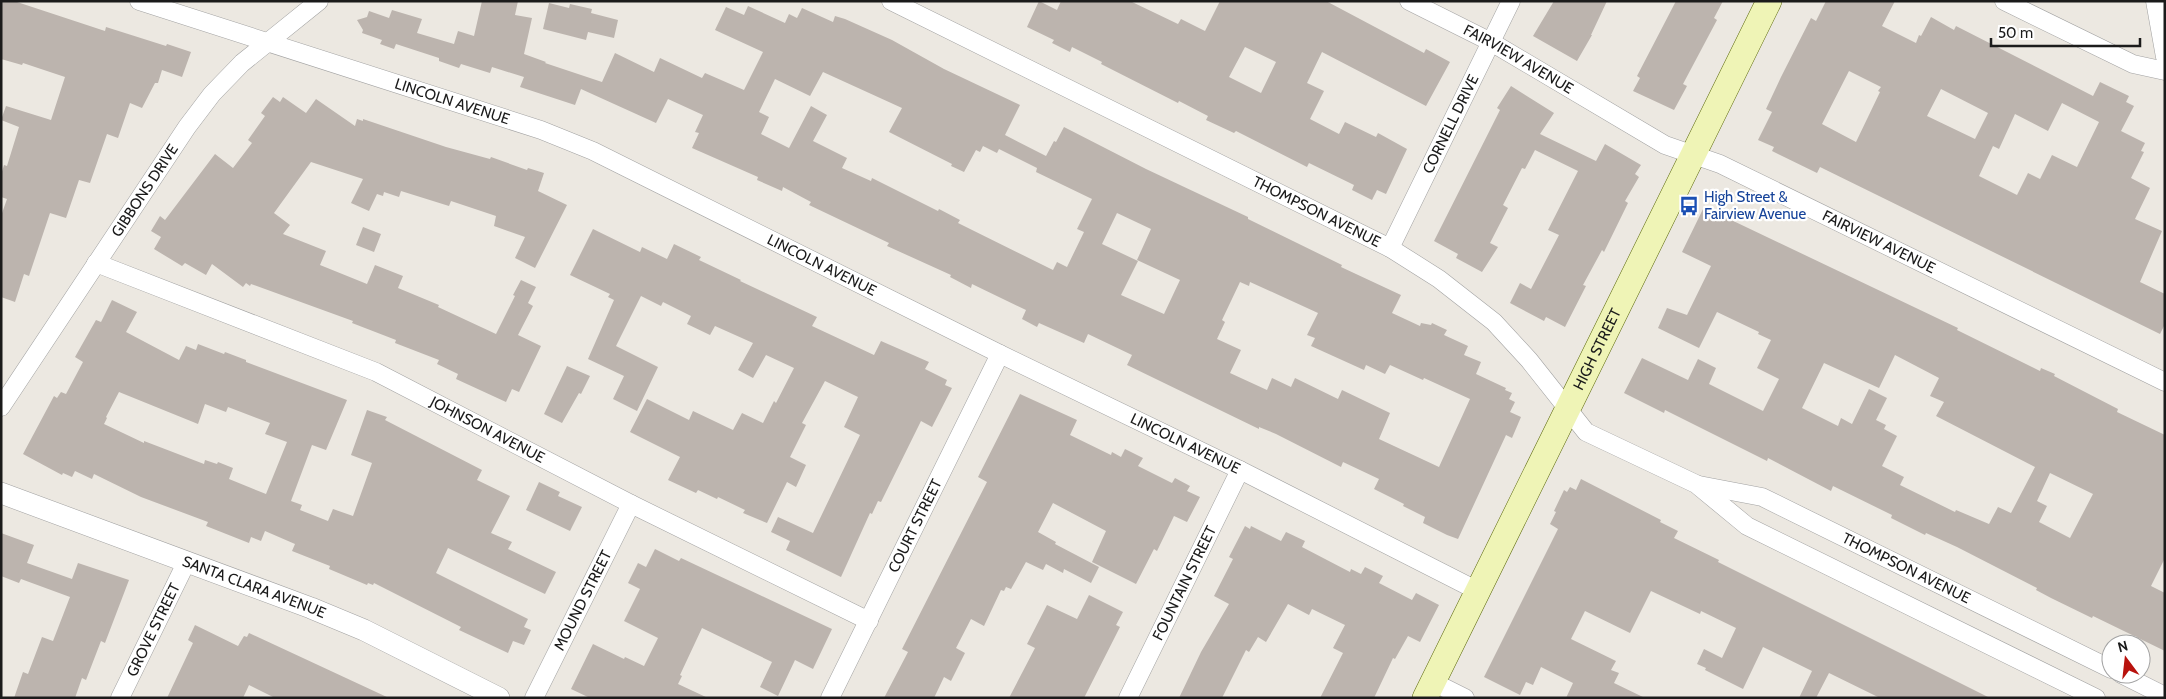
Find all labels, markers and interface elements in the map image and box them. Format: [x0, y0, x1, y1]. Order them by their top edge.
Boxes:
scale bar [1991, 15, 2140, 47]
street label: FAIRVIEW AVENUE [1461, 21, 1577, 98]
text: 50 m [1998, 24, 2033, 42]
street label: CORNELL DRIVE [1419, 72, 1483, 177]
street label: LINCOLN AVENUE [393, 75, 512, 128]
street label: GIBBONS DRIVE [108, 141, 182, 240]
street label: THOMPSON AVENUE [1250, 172, 1384, 251]
place label: High Street & Fairview Avenue [1704, 188, 1806, 223]
bus stop icon: High Street & Fairview Avenue [1678, 195, 1700, 217]
street label: FAIRVIEW AVENUE [1819, 207, 1938, 277]
street label: LINCOLN AVENUE [764, 230, 879, 300]
street label: HIGH STREET [1569, 305, 1625, 393]
street label: JOHNSON AVENUE [426, 392, 548, 467]
street label: LINCOLN AVENUE [1128, 409, 1243, 478]
street label: COURT STREET [884, 476, 946, 576]
street label: FOUNTAIN STREET [1149, 523, 1220, 643]
street label: THOMPSON AVENUE [1839, 529, 1973, 607]
street label: MOUND STREET [550, 547, 615, 654]
street label: SANTA CLARA AVENUE [180, 552, 329, 622]
street label: GROVE STREET [123, 580, 184, 679]
north arrow [2101, 634, 2151, 684]
text: N [2116, 636, 2130, 656]

